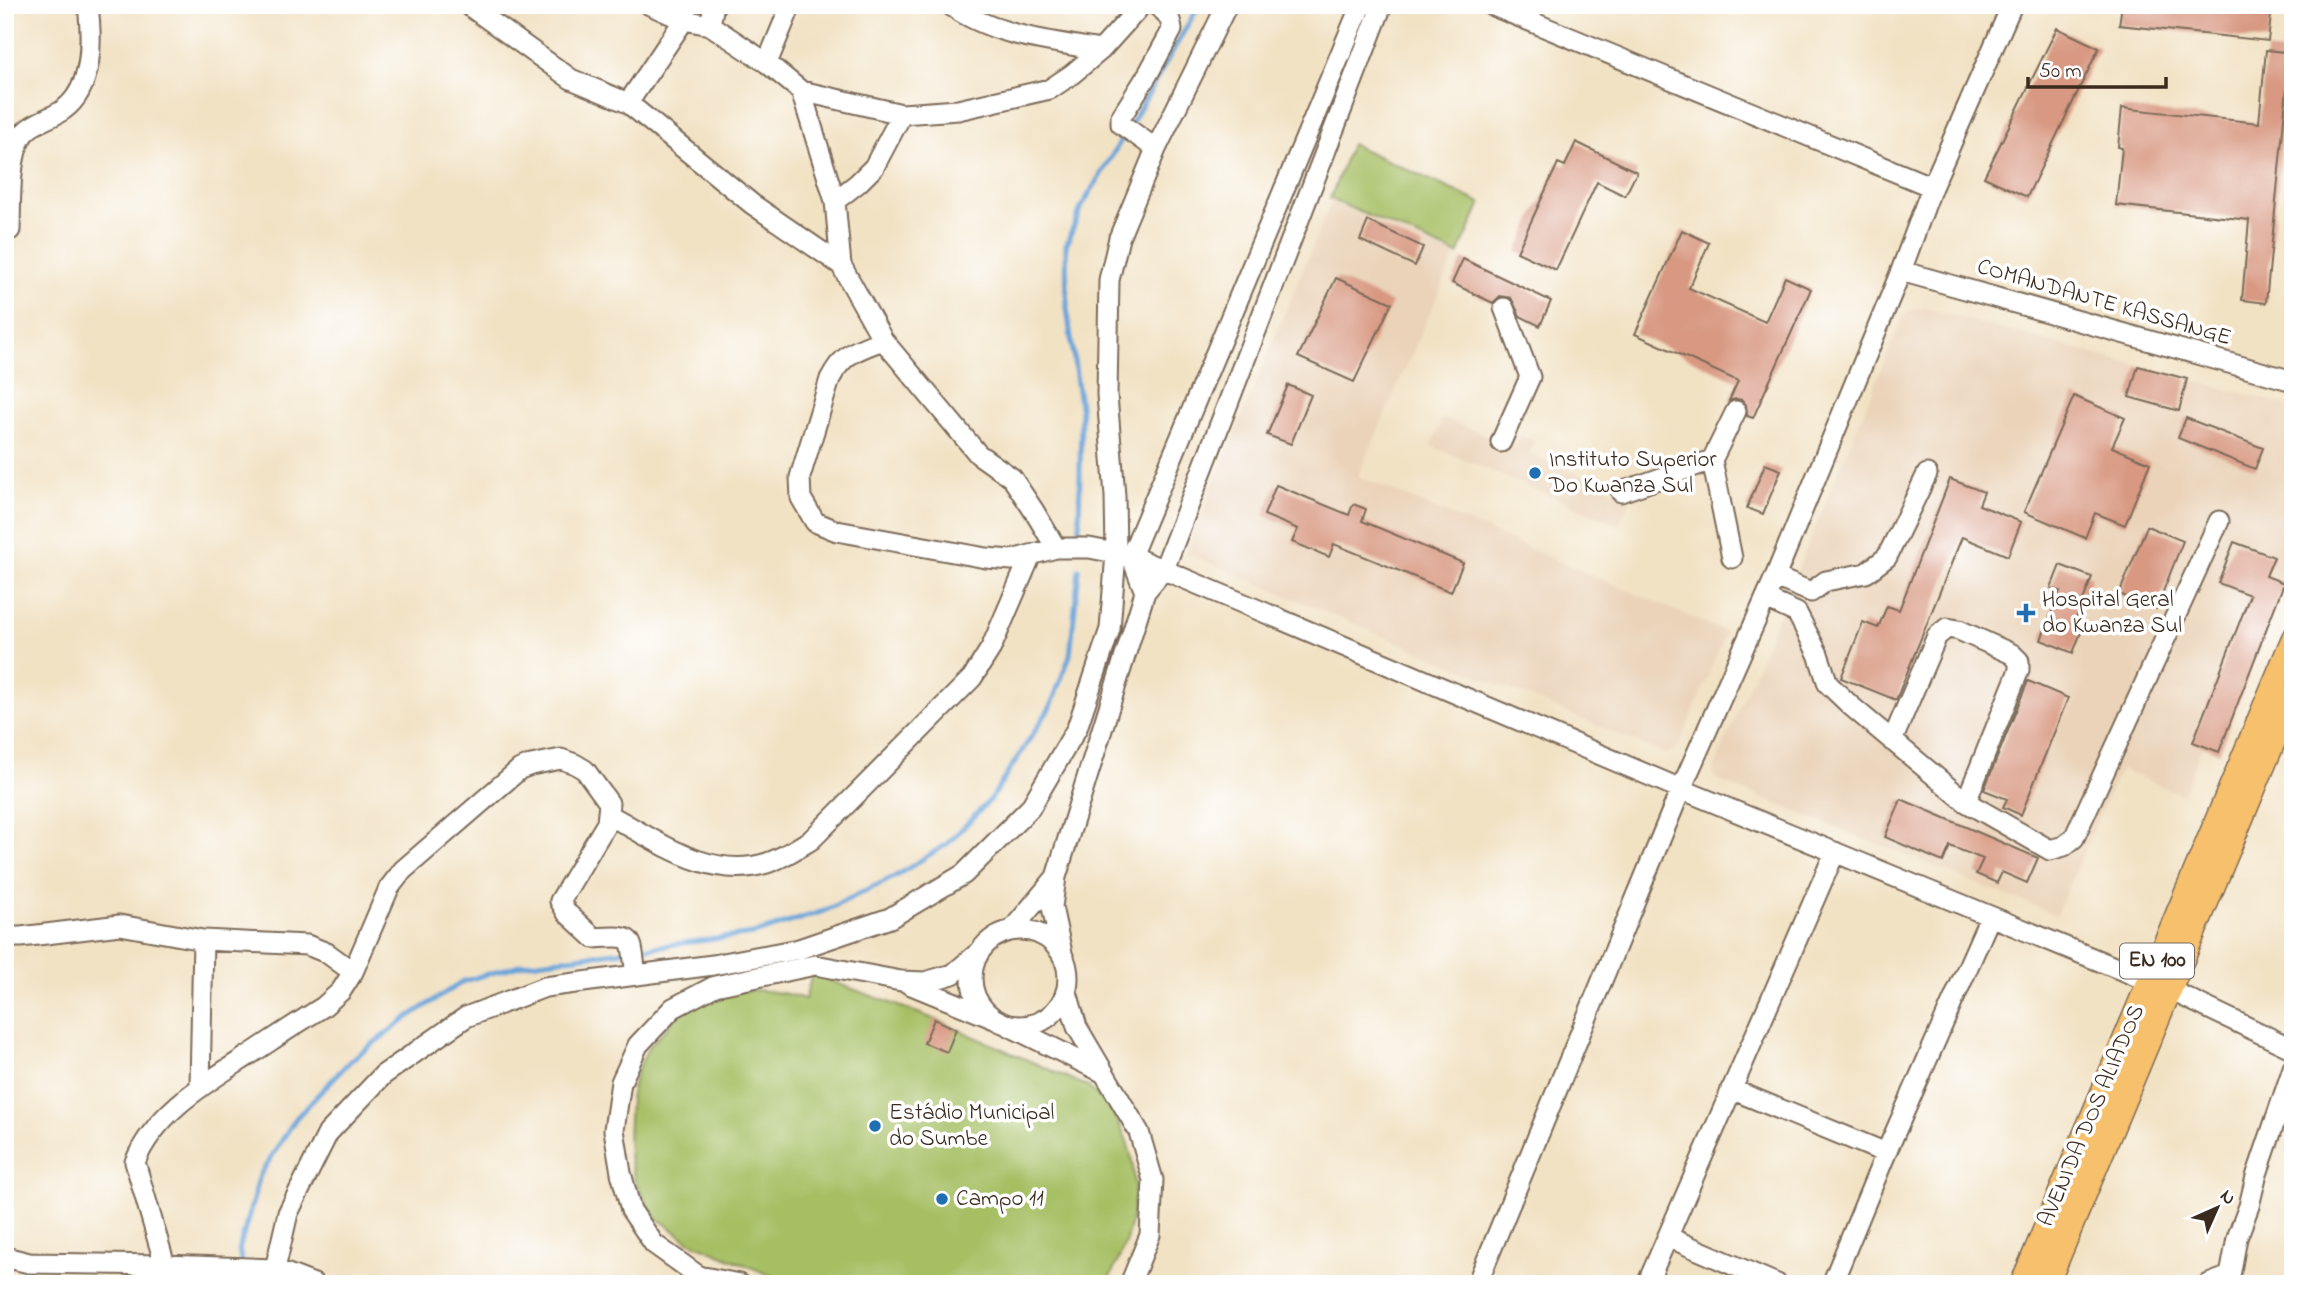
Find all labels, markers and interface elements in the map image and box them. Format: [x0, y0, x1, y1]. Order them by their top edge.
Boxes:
scale bar [2028, 46, 2167, 90]
text: 50 m [2039, 57, 2082, 87]
street label: COMANDANTE KASSANGE [1973, 251, 2235, 355]
place label: Instituto Superior Do Kwanza Sul [1548, 444, 1717, 503]
marker: Instituto Superior Do Kwanza Sul [1527, 465, 1543, 481]
place label: Hospital Geral do Kwanza Sul [2042, 584, 2182, 643]
marker: Hospital Geral do Kwanza Sul [2016, 603, 2036, 623]
road number: EN 100 [2120, 944, 2194, 978]
street label: AVENIDA DOS ALIADOS [2030, 1000, 2154, 1232]
place label: Estádio Municipal do Sumbe [889, 1097, 1054, 1156]
marker: Estádio Municipal do Sumbe [867, 1118, 883, 1134]
north arrow [2182, 1174, 2252, 1244]
place label: Campo 11 [956, 1183, 1044, 1216]
text: N [2213, 1184, 2241, 1212]
marker: Campo 11 [934, 1191, 950, 1207]

